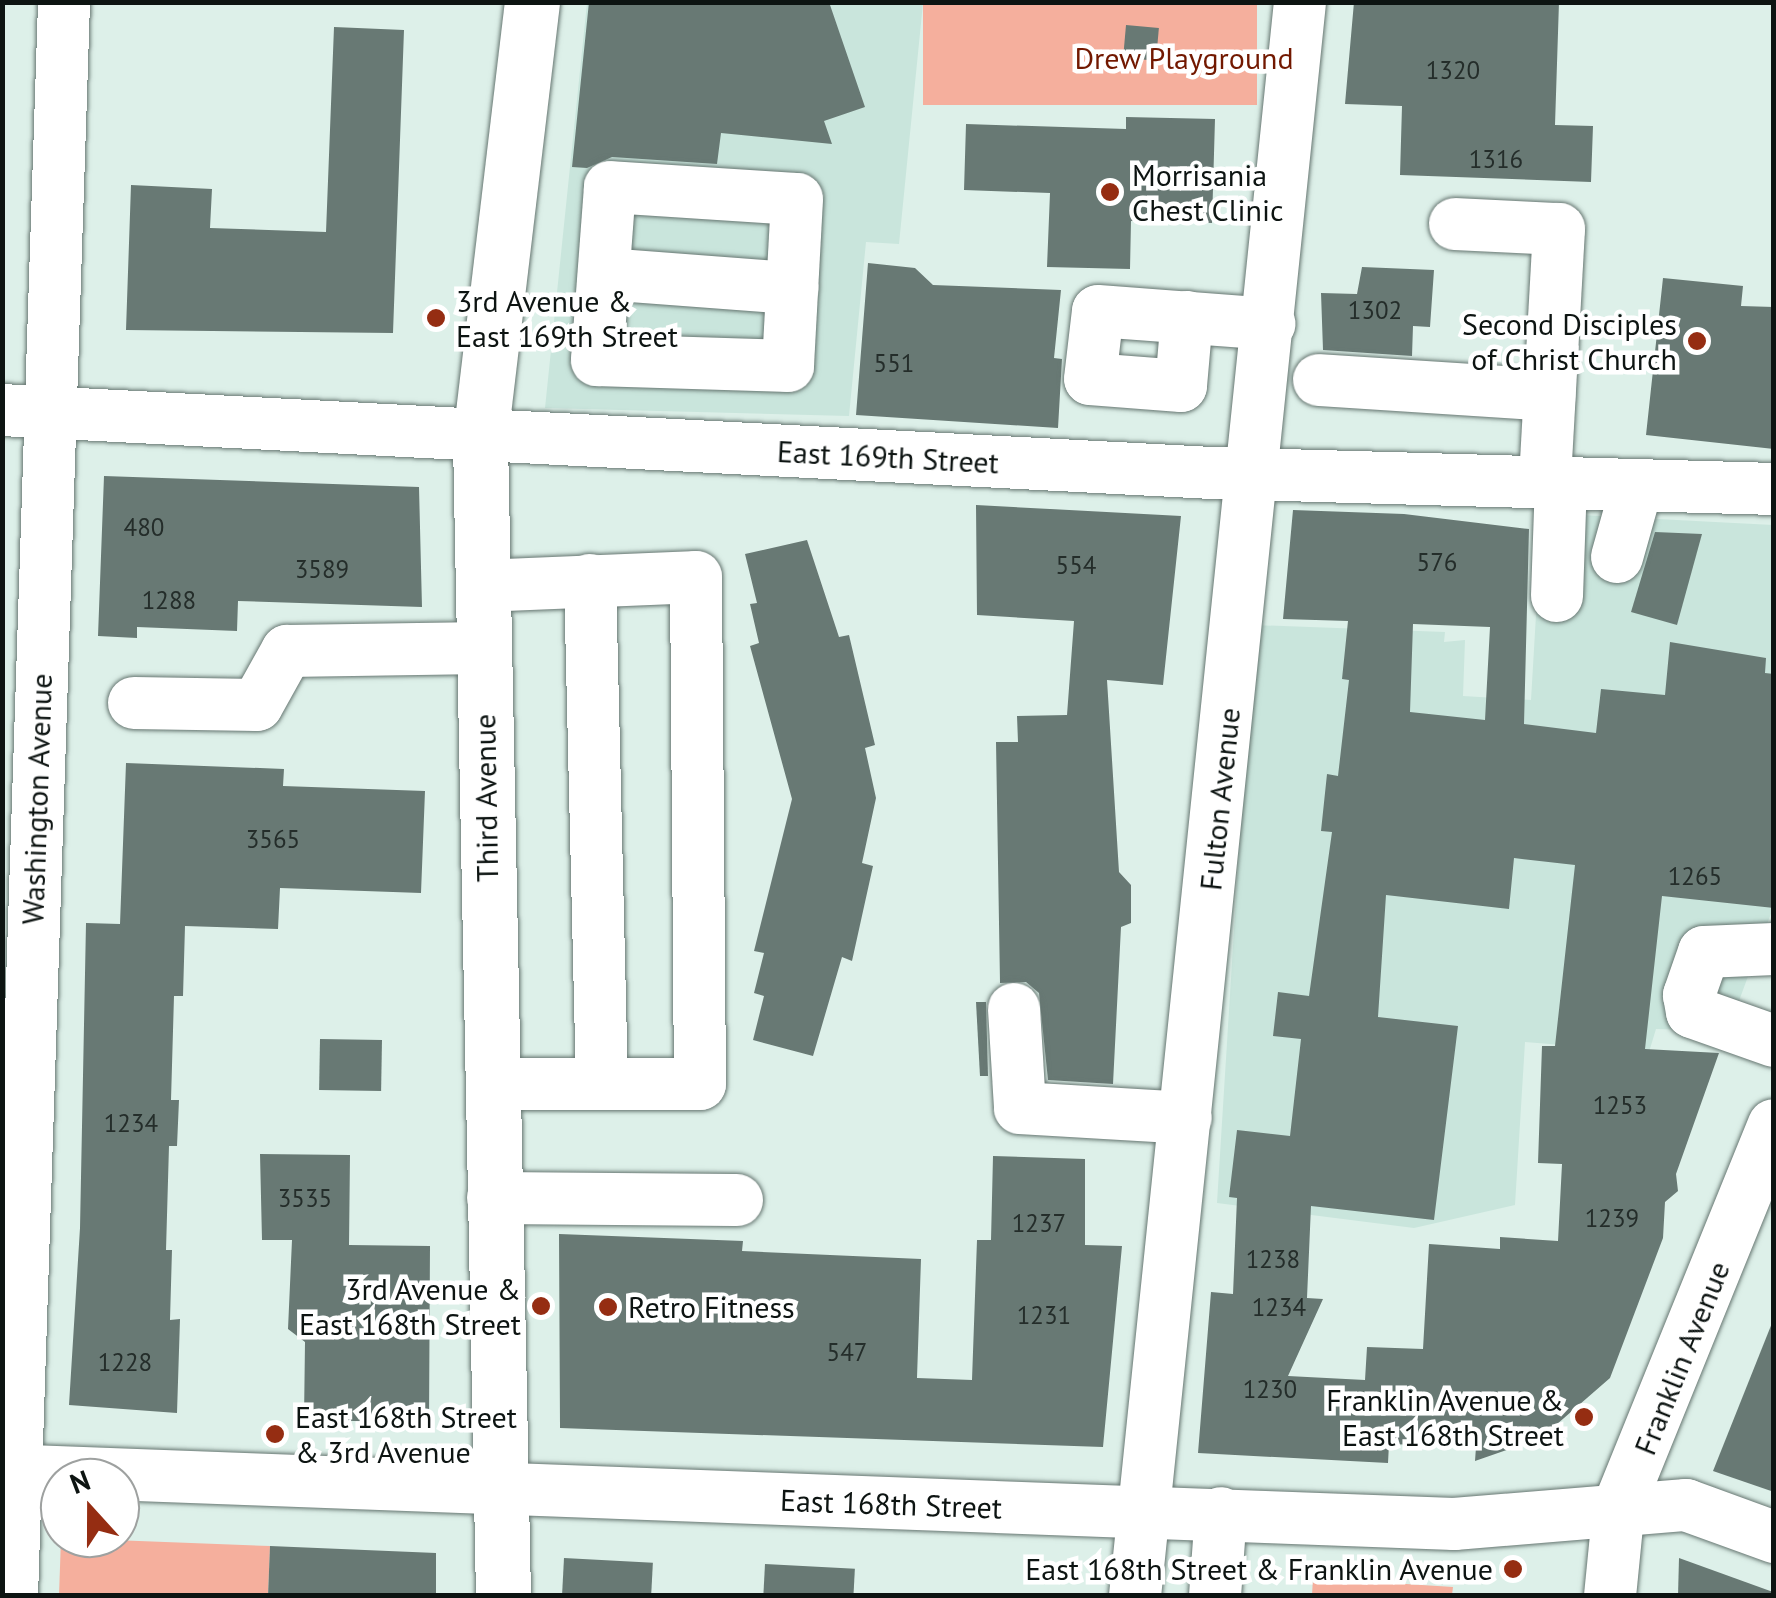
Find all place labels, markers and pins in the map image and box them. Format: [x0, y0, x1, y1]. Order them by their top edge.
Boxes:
place label: Morrisania Chest Clinic [1132, 157, 1283, 228]
marker: Morrisania Chest Clinic [1097, 179, 1123, 205]
place label: 3rd Avenue & East 169th Street [456, 283, 678, 354]
place label: Second Disciples of Christ Church [1462, 306, 1677, 376]
marker: 3rd Avenue & East 169th Street [425, 307, 447, 329]
marker: Second Disciples of Christ Church [1686, 330, 1708, 352]
place label: 3rd Avenue & East 168th Street [299, 1271, 521, 1342]
place label: Retro Fitness [628, 1289, 795, 1325]
marker: 3rd Avenue & East 168th Street [530, 1295, 552, 1317]
marker: Retro Fitness [597, 1296, 619, 1318]
place label: Franklin Avenue & East 168th Street [1325, 1382, 1564, 1452]
place label: East 168th Street & 3rd Avenue [295, 1399, 517, 1470]
marker: Franklin Avenue & East 168th Street [1573, 1406, 1595, 1428]
marker: East 168th Street & 3rd Avenue [264, 1423, 286, 1445]
place label: East 168th Street & Franklin Avenue [1024, 1551, 1493, 1587]
marker: East 168th Street & Franklin Avenue [1502, 1558, 1524, 1580]

